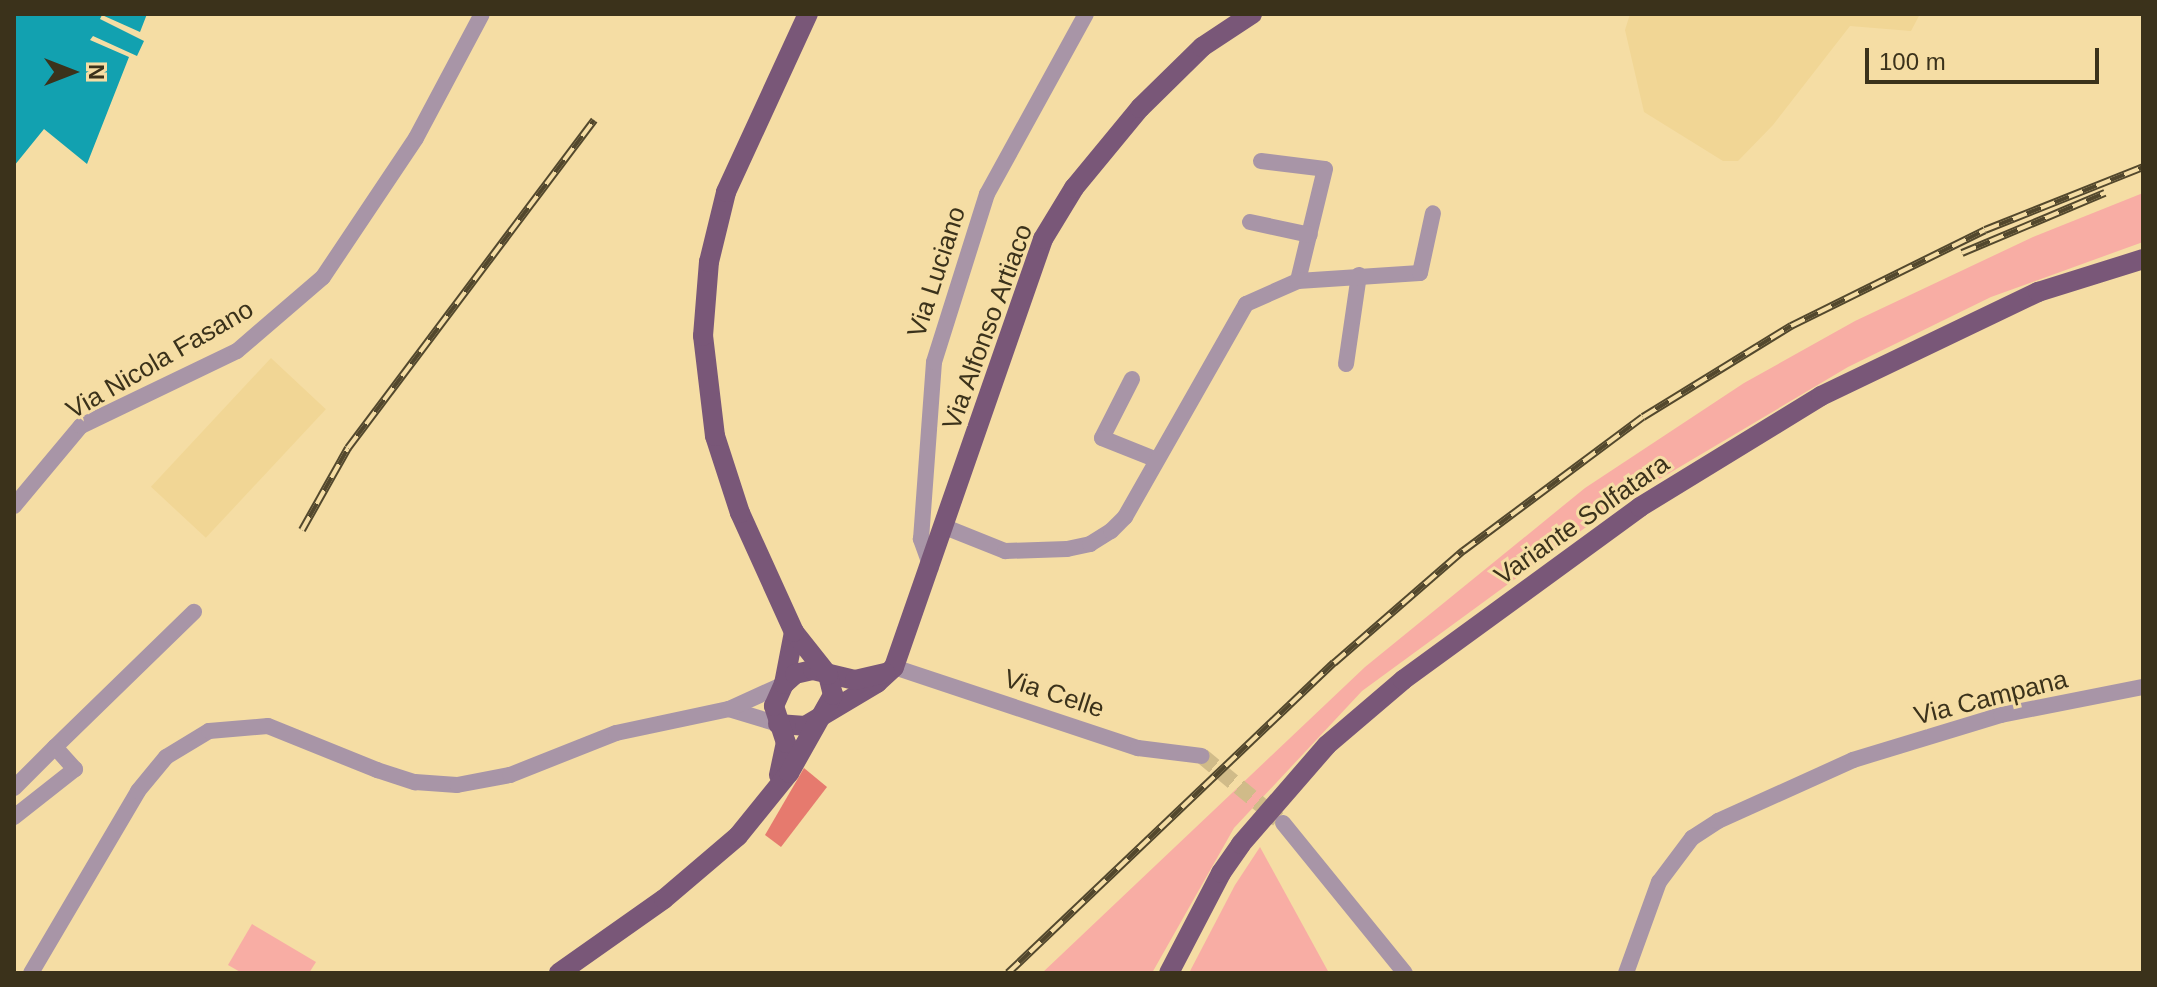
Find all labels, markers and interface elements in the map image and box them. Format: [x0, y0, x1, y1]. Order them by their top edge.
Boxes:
north arrow [32, 32, 112, 112]
scale bar [1869, 32, 2103, 82]
text: 100 m [1879, 48, 1946, 75]
text: N [84, 64, 109, 80]
street label: Via Luciano [901, 203, 973, 341]
street label: Via Alfonso Artiaco [936, 219, 1040, 435]
street label: Via Nicola Fasano [61, 294, 259, 426]
street label: Variante Solfatara [1489, 448, 1675, 592]
street label: Via Celle [1000, 663, 1108, 725]
street label: Via Campana [1911, 664, 2071, 732]

